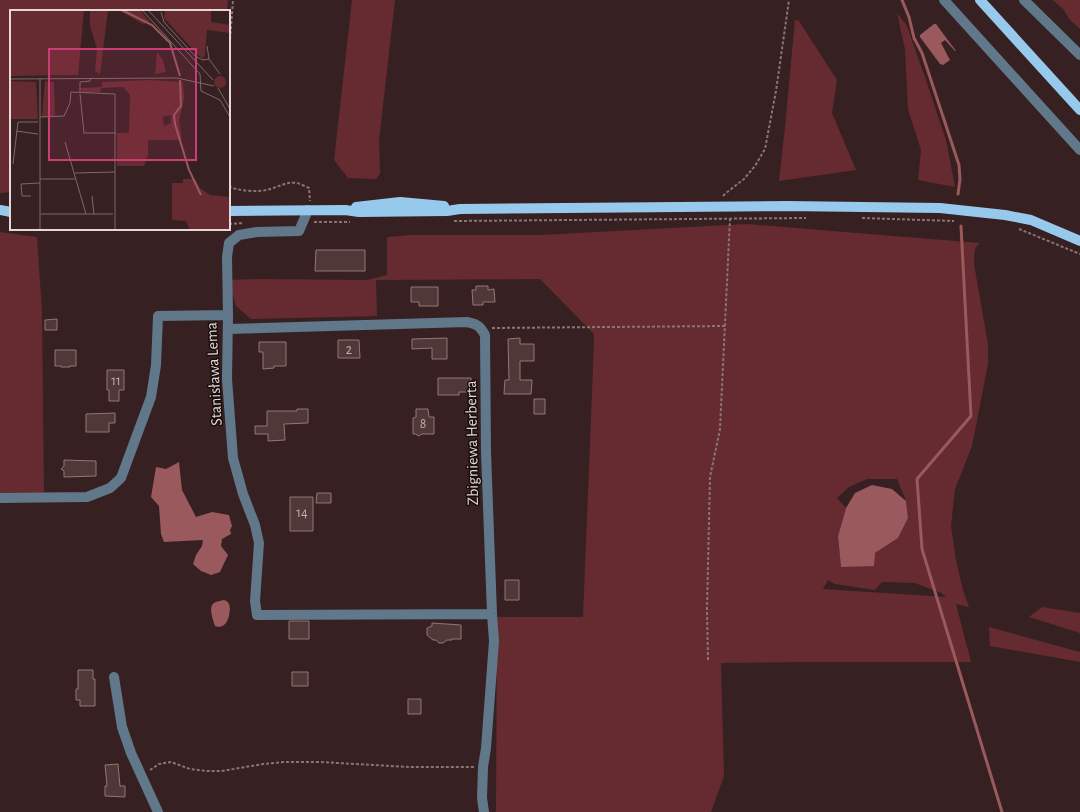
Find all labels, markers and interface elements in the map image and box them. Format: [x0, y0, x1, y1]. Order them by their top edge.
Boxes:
inset map [10, 10, 230, 230]
street label: Stanisława Lema [203, 322, 225, 426]
house number: 2 [346, 343, 352, 357]
house number: 11 [111, 374, 121, 388]
street label: Zbigniewa Herberta [463, 380, 481, 506]
house number: 8 [420, 417, 426, 431]
house number: 14 [296, 506, 308, 520]

